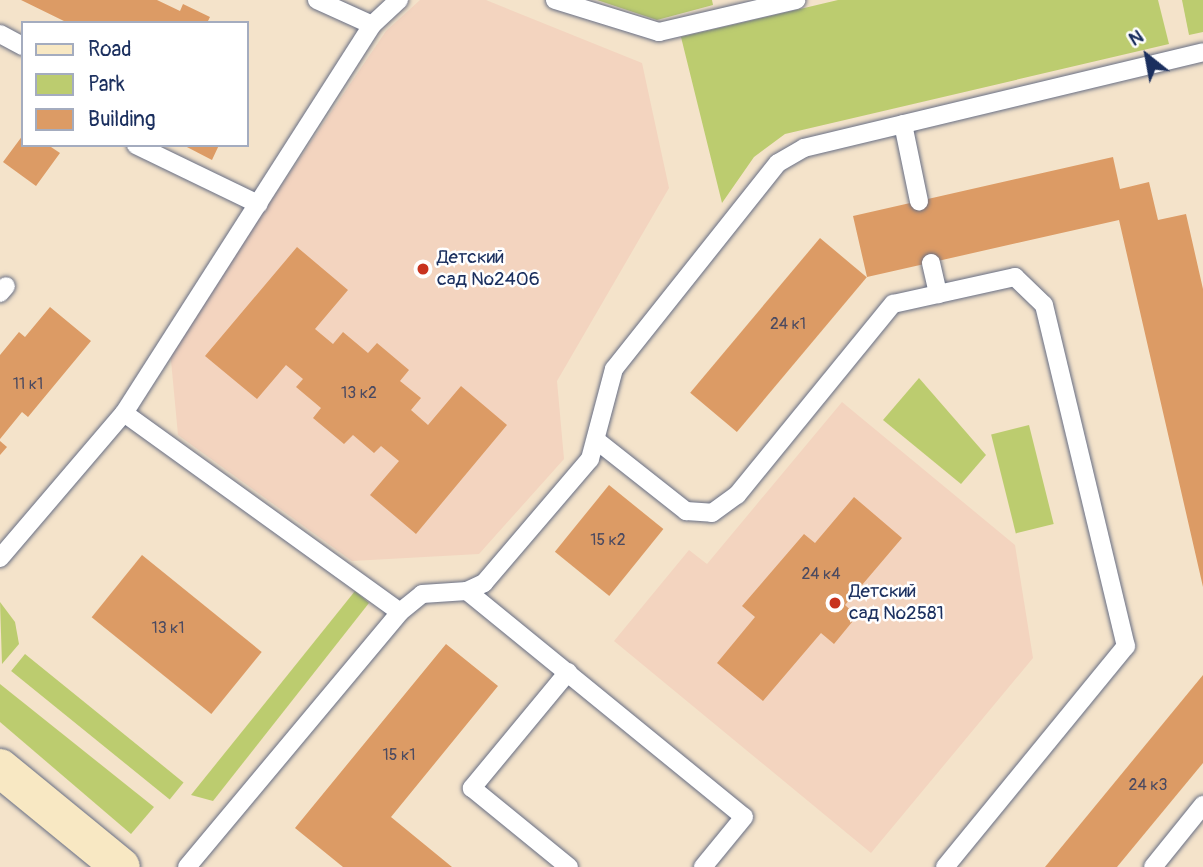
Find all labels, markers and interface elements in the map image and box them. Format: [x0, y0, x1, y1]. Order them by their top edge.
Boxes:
legend [21, 21, 248, 147]
north arrow [1112, 21, 1182, 91]
text: N [1124, 24, 1148, 52]
text: Road [88, 36, 132, 63]
text: Park [88, 71, 125, 98]
text: Building [88, 106, 155, 133]
place label: Детский сад №2406 [437, 247, 540, 291]
marker: Детский сад №2406 [415, 261, 431, 277]
house number: 24 к1 [770, 314, 806, 334]
house number: 11 к1 [13, 374, 43, 394]
house number: 13 к2 [341, 383, 377, 403]
house number: 15 к2 [590, 530, 626, 550]
house number: 24 к4 [801, 564, 841, 584]
place label: Детский сад №2581 [849, 581, 944, 625]
marker: Детский сад №2581 [827, 595, 843, 611]
house number: 13 к1 [151, 618, 185, 638]
house number: 15 к1 [383, 745, 415, 765]
house number: 24 к3 [1129, 775, 1167, 795]

